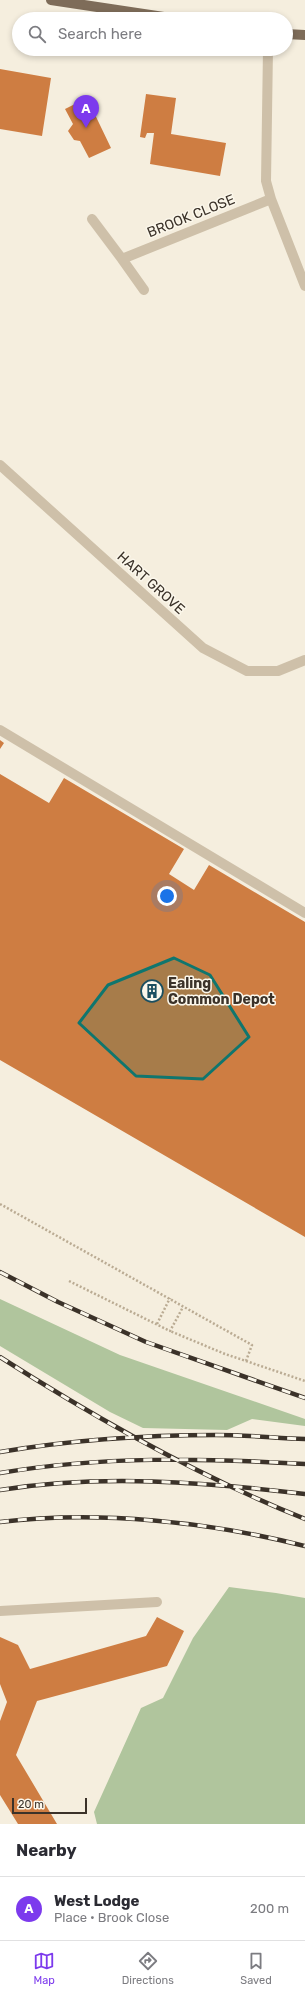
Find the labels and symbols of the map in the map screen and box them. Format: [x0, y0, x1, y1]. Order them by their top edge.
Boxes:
pin: A [73, 95, 99, 128]
street label: BROOK CLOSE [145, 191, 237, 241]
street label: HART GROVE [114, 548, 188, 618]
your location [157, 886, 177, 906]
place label: Ealing Common Depot [168, 975, 275, 1008]
building icon: Ealing Common Depot [139, 978, 165, 1004]
scale bar [12, 1796, 87, 1815]

